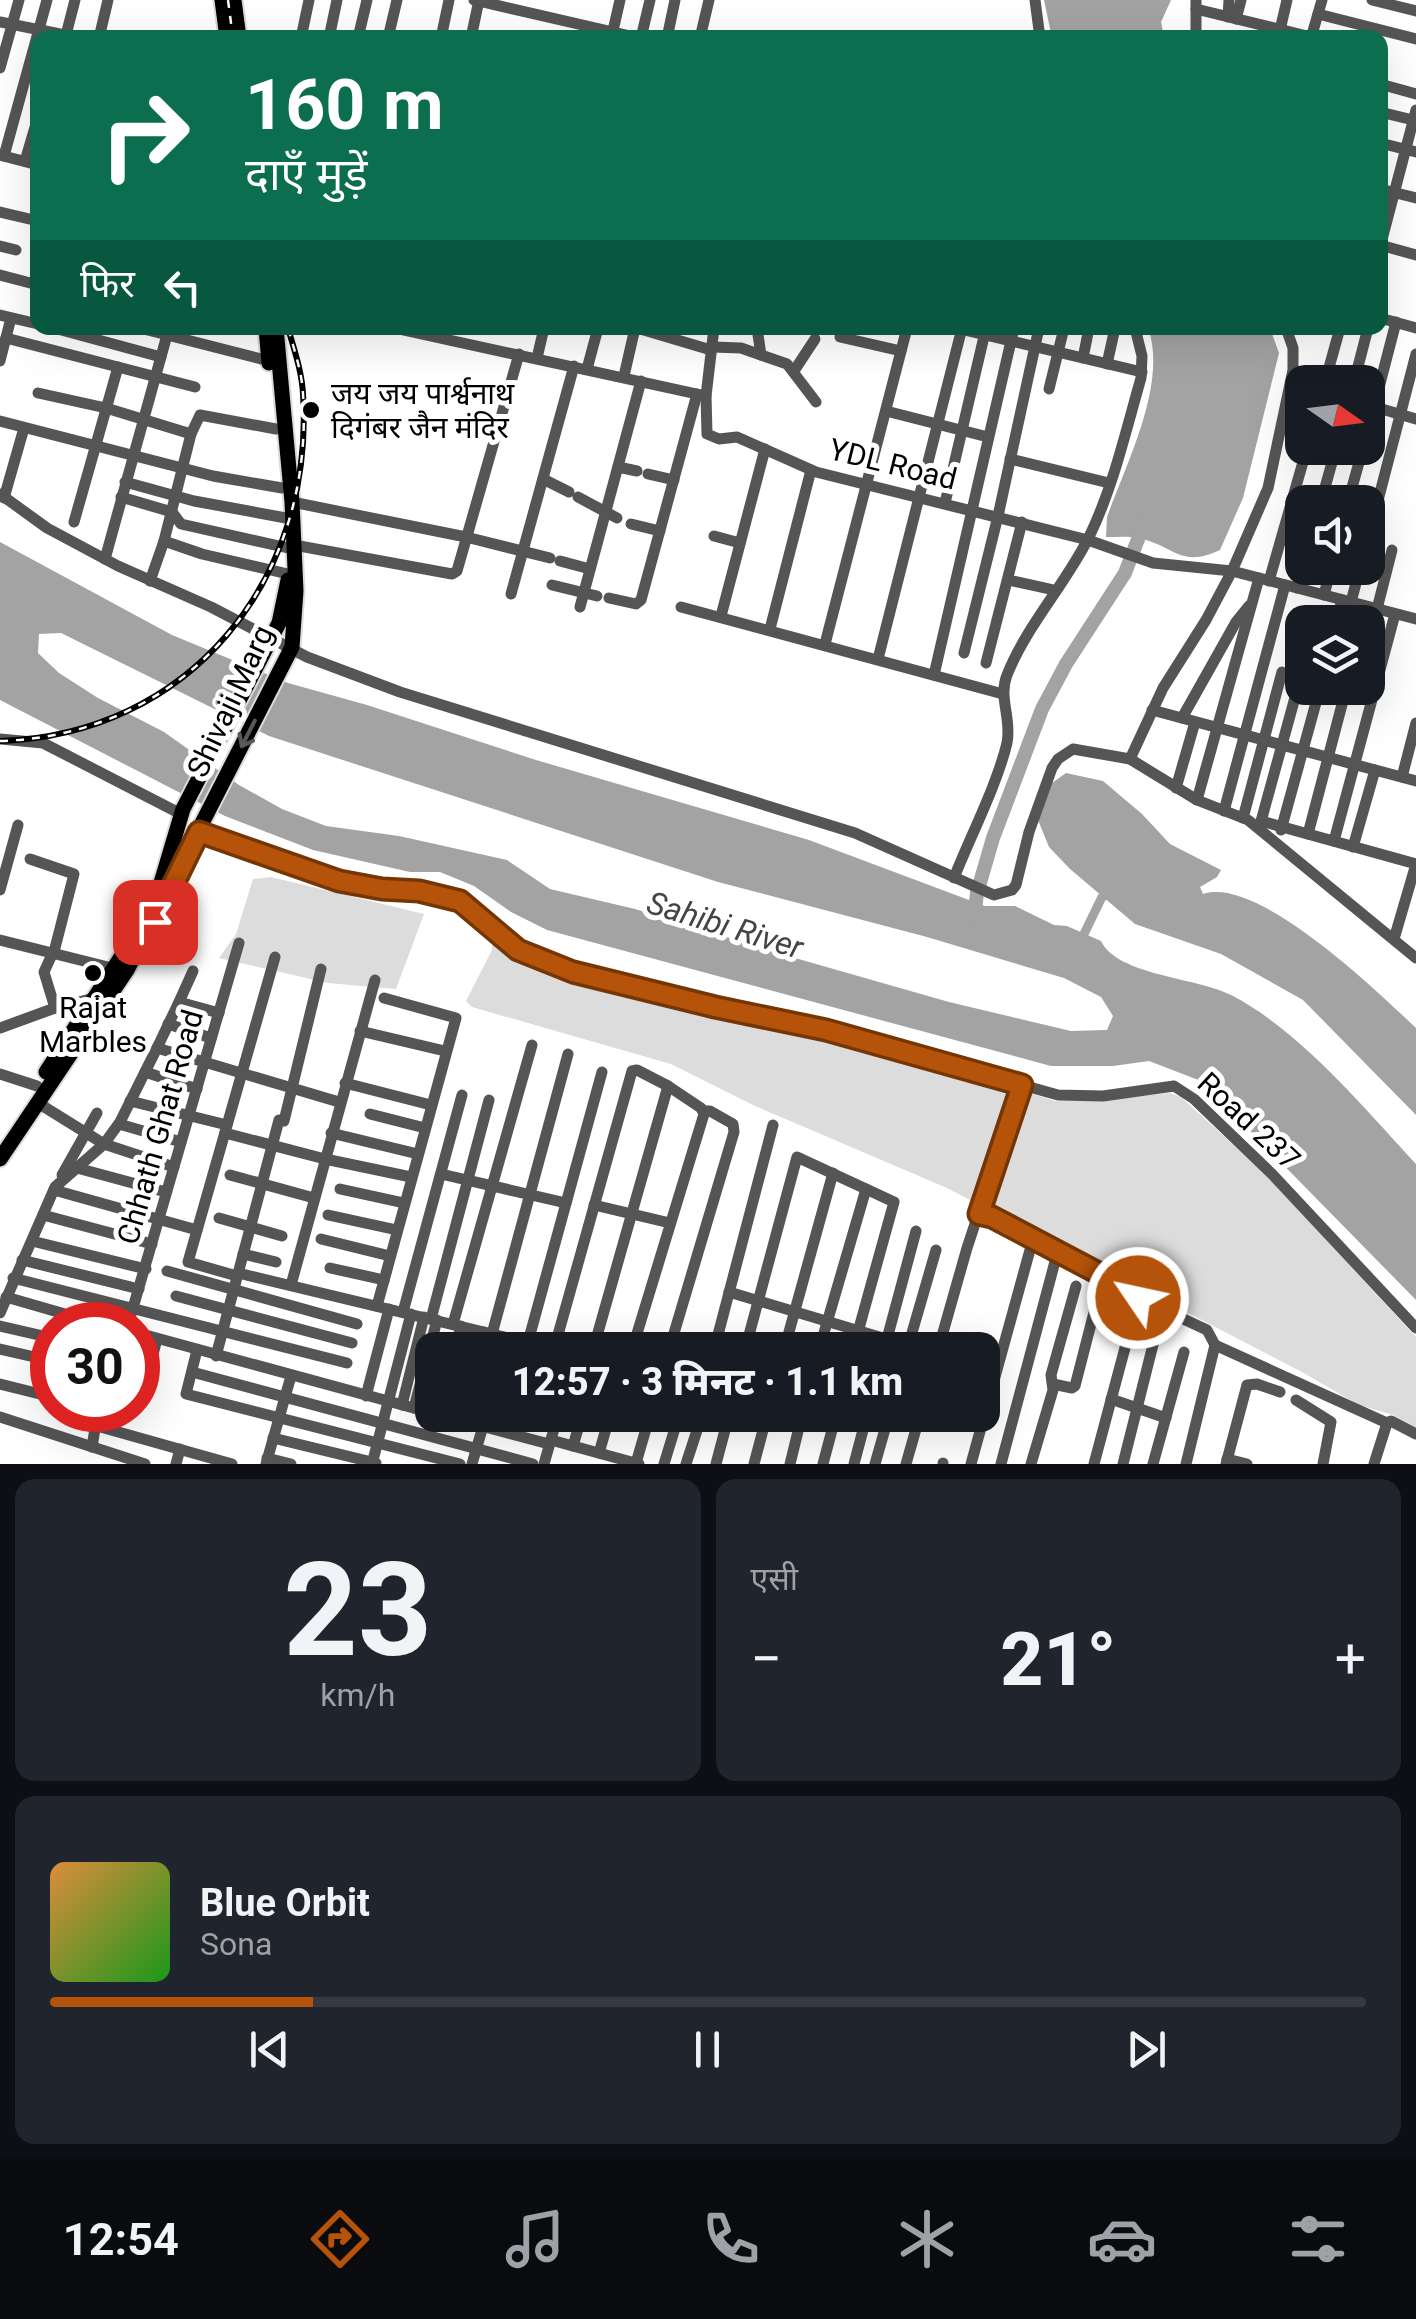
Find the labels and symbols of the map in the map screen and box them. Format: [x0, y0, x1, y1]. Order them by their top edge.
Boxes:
north arrow [1285, 365, 1385, 465]
place label: जय जय पार्श्वनाथ दिगंबर जैन मंदिर [331, 376, 515, 445]
marker: जय जय पार्श्वनाथ दिगंबर जैन मंदिर [300, 399, 322, 421]
street label: YDL Road [826, 431, 960, 497]
street label: Shivaji Marg [180, 620, 280, 782]
one-way arrow [238, 718, 257, 748]
pin [113, 880, 198, 965]
water label: Sahibi River [642, 883, 809, 967]
marker: Rajat Marbles [82, 962, 104, 984]
place label: Rajat Marbles [39, 990, 147, 1059]
street label: Chhath Ghat Road [110, 1006, 210, 1248]
street label: Road 237 [1191, 1065, 1307, 1177]
position arrow [1086, 1246, 1190, 1350]
speed limit sign: 30 [30, 1302, 160, 1432]

